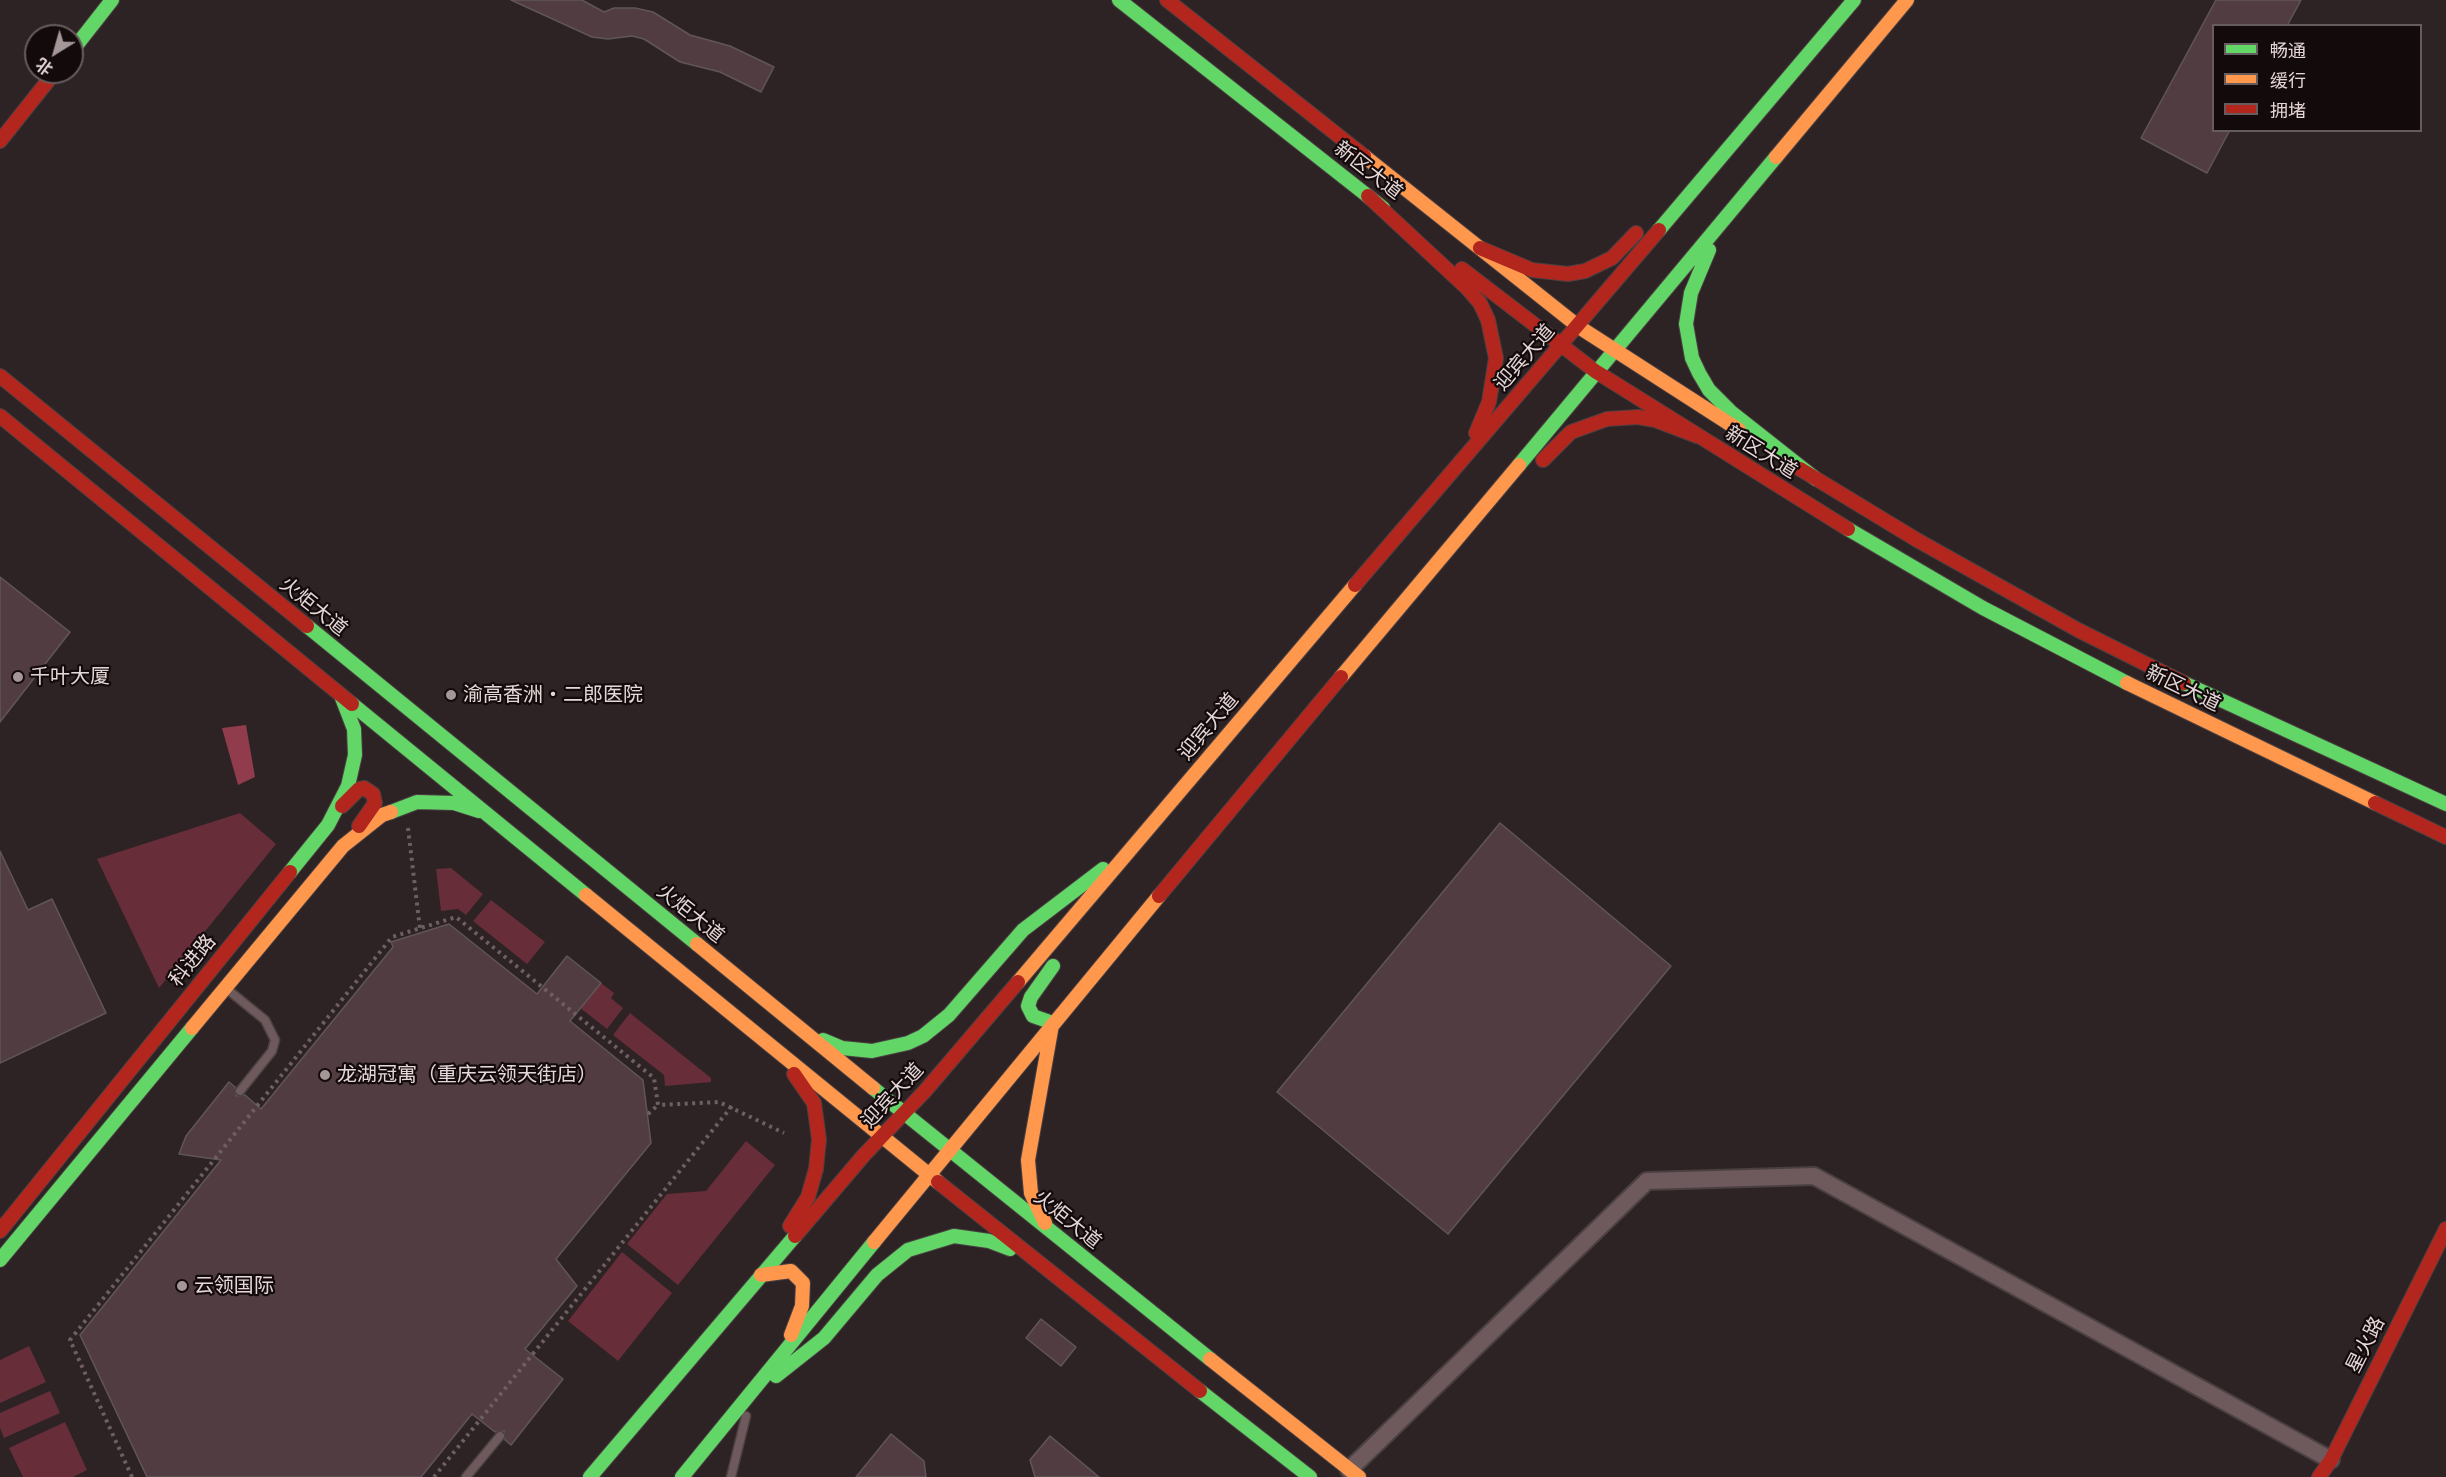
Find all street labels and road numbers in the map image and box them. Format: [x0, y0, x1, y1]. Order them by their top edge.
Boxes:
street label: 新区大道 [1329, 137, 1407, 205]
street label: 迎宾大道 [1490, 320, 1560, 396]
street label: 新区大道 [1721, 422, 1801, 484]
street label: 火炬大道 [274, 573, 352, 641]
street label: 新区大道 [2142, 661, 2224, 717]
street label: 迎宾大道 [1174, 689, 1244, 765]
street label: 火炬大道 [651, 880, 729, 948]
street label: 科进路 [165, 930, 221, 992]
street label: 迎宾大道 [857, 1059, 929, 1133]
street label: 火炬大道 [1028, 1186, 1106, 1254]
street label: 星火路 [2342, 1313, 2390, 1377]

